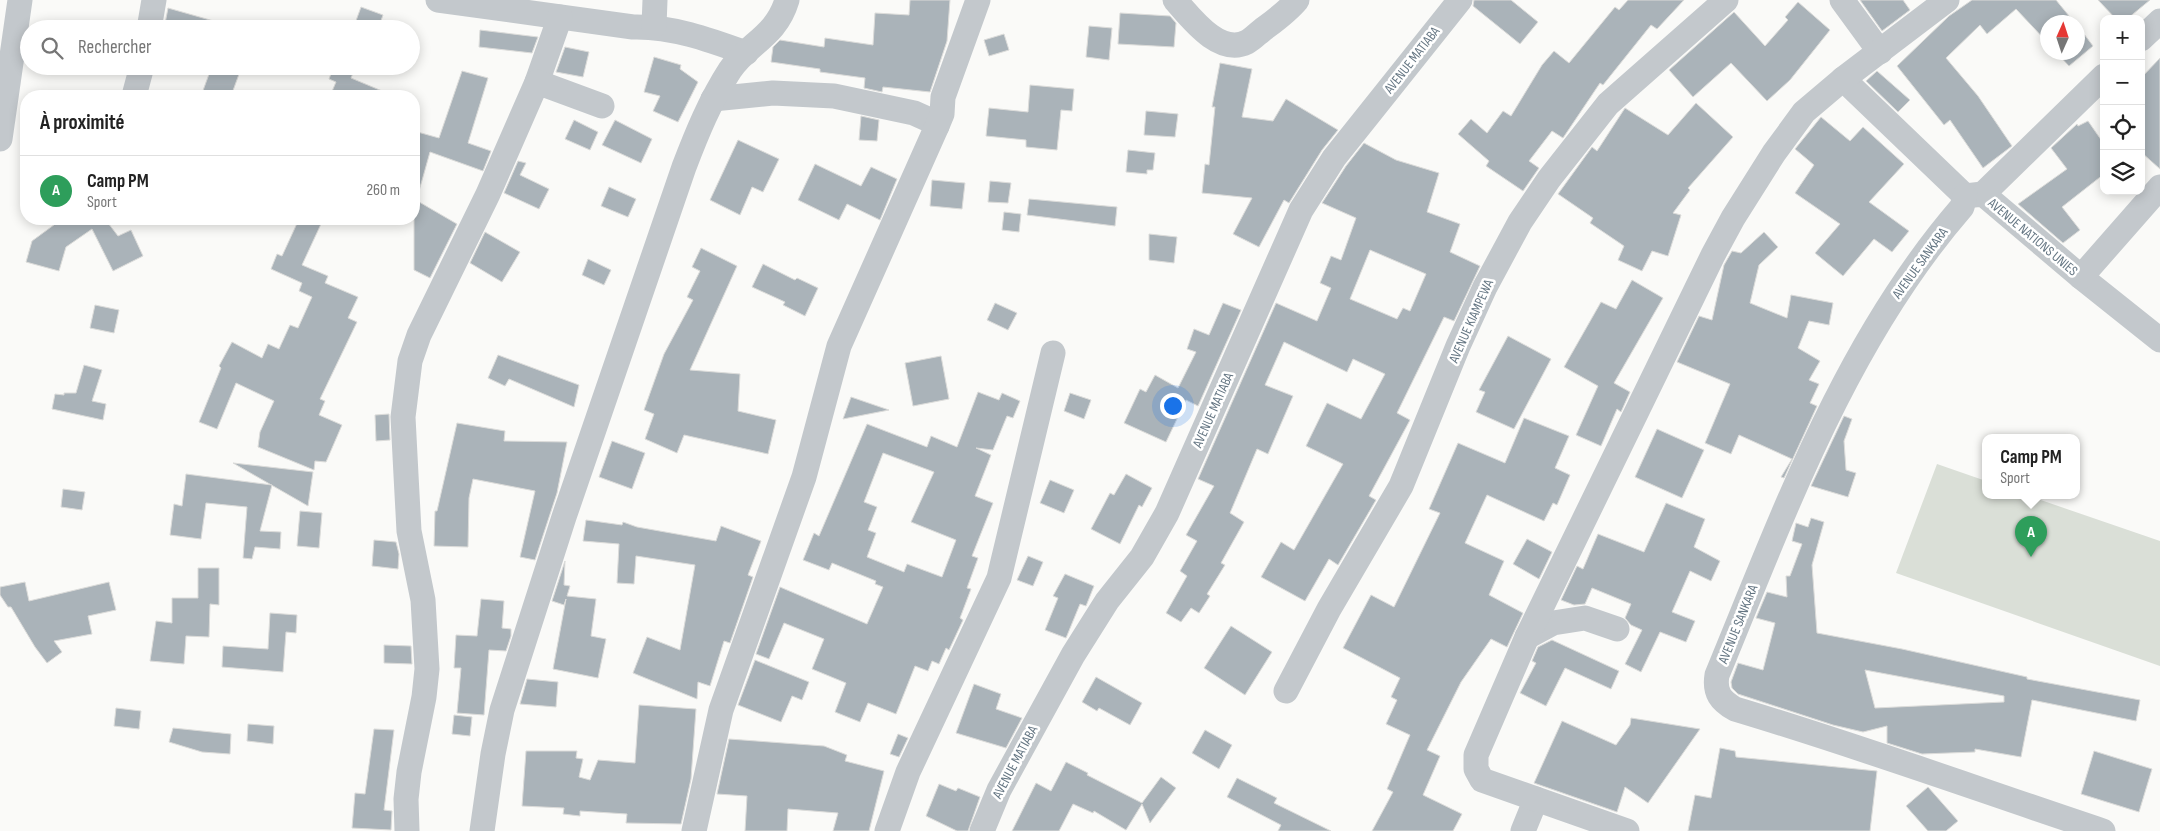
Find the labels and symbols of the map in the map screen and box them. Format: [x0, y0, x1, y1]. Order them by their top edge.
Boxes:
north arrow [2040, 15, 2085, 60]
street label: AVENUE MATIABA [1380, 22, 1444, 98]
street label: AVENUE NATIONS UNIES [1984, 194, 2081, 279]
street label: AVENUE SANKARA [1888, 223, 1952, 303]
street label: AVENUE KIAMPEWA [1445, 276, 1497, 366]
street label: AVENUE MATIABA [1189, 369, 1237, 451]
your location [1160, 393, 1186, 419]
pin: A [2015, 516, 2047, 557]
street label: AVENUE SANKARA [1714, 581, 1762, 667]
street label: AVENUE MATIABA [988, 722, 1042, 802]

